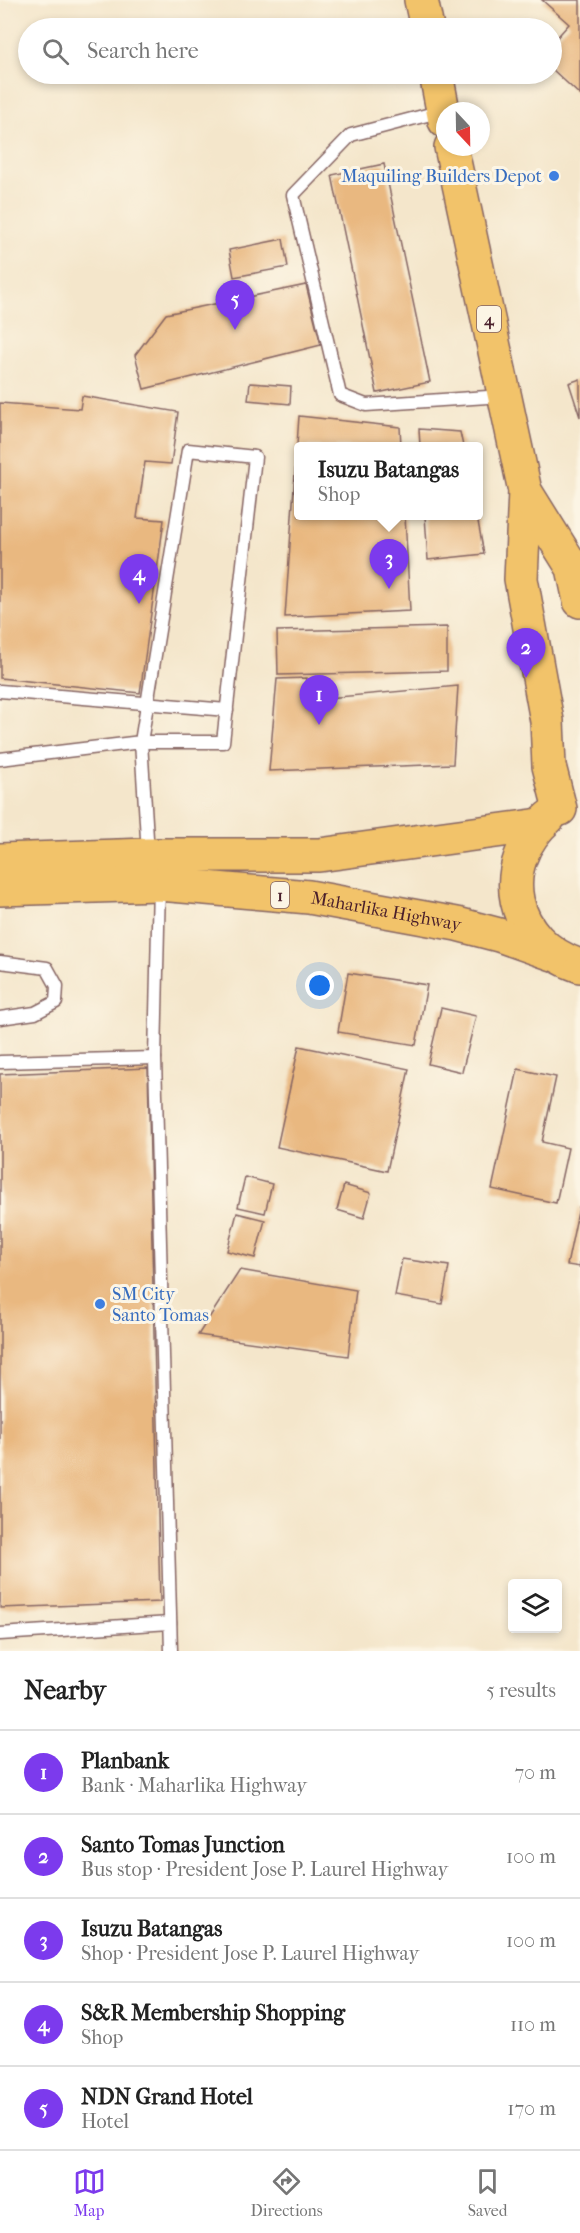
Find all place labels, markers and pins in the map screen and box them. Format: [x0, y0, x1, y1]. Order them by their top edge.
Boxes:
place label: Maquiling Builders Depot [341, 166, 543, 187]
marker: Maquiling Builders Depot [547, 169, 561, 183]
pin: 5 [216, 280, 254, 330]
pin: 3 [370, 540, 408, 589]
pin: 4 [120, 554, 158, 604]
pin: 2 [506, 628, 546, 678]
pin: 1 [300, 676, 338, 725]
place label: SM City Santo Tomas [112, 1284, 209, 1326]
marker: SM City Santo Tomas [93, 1297, 107, 1311]

